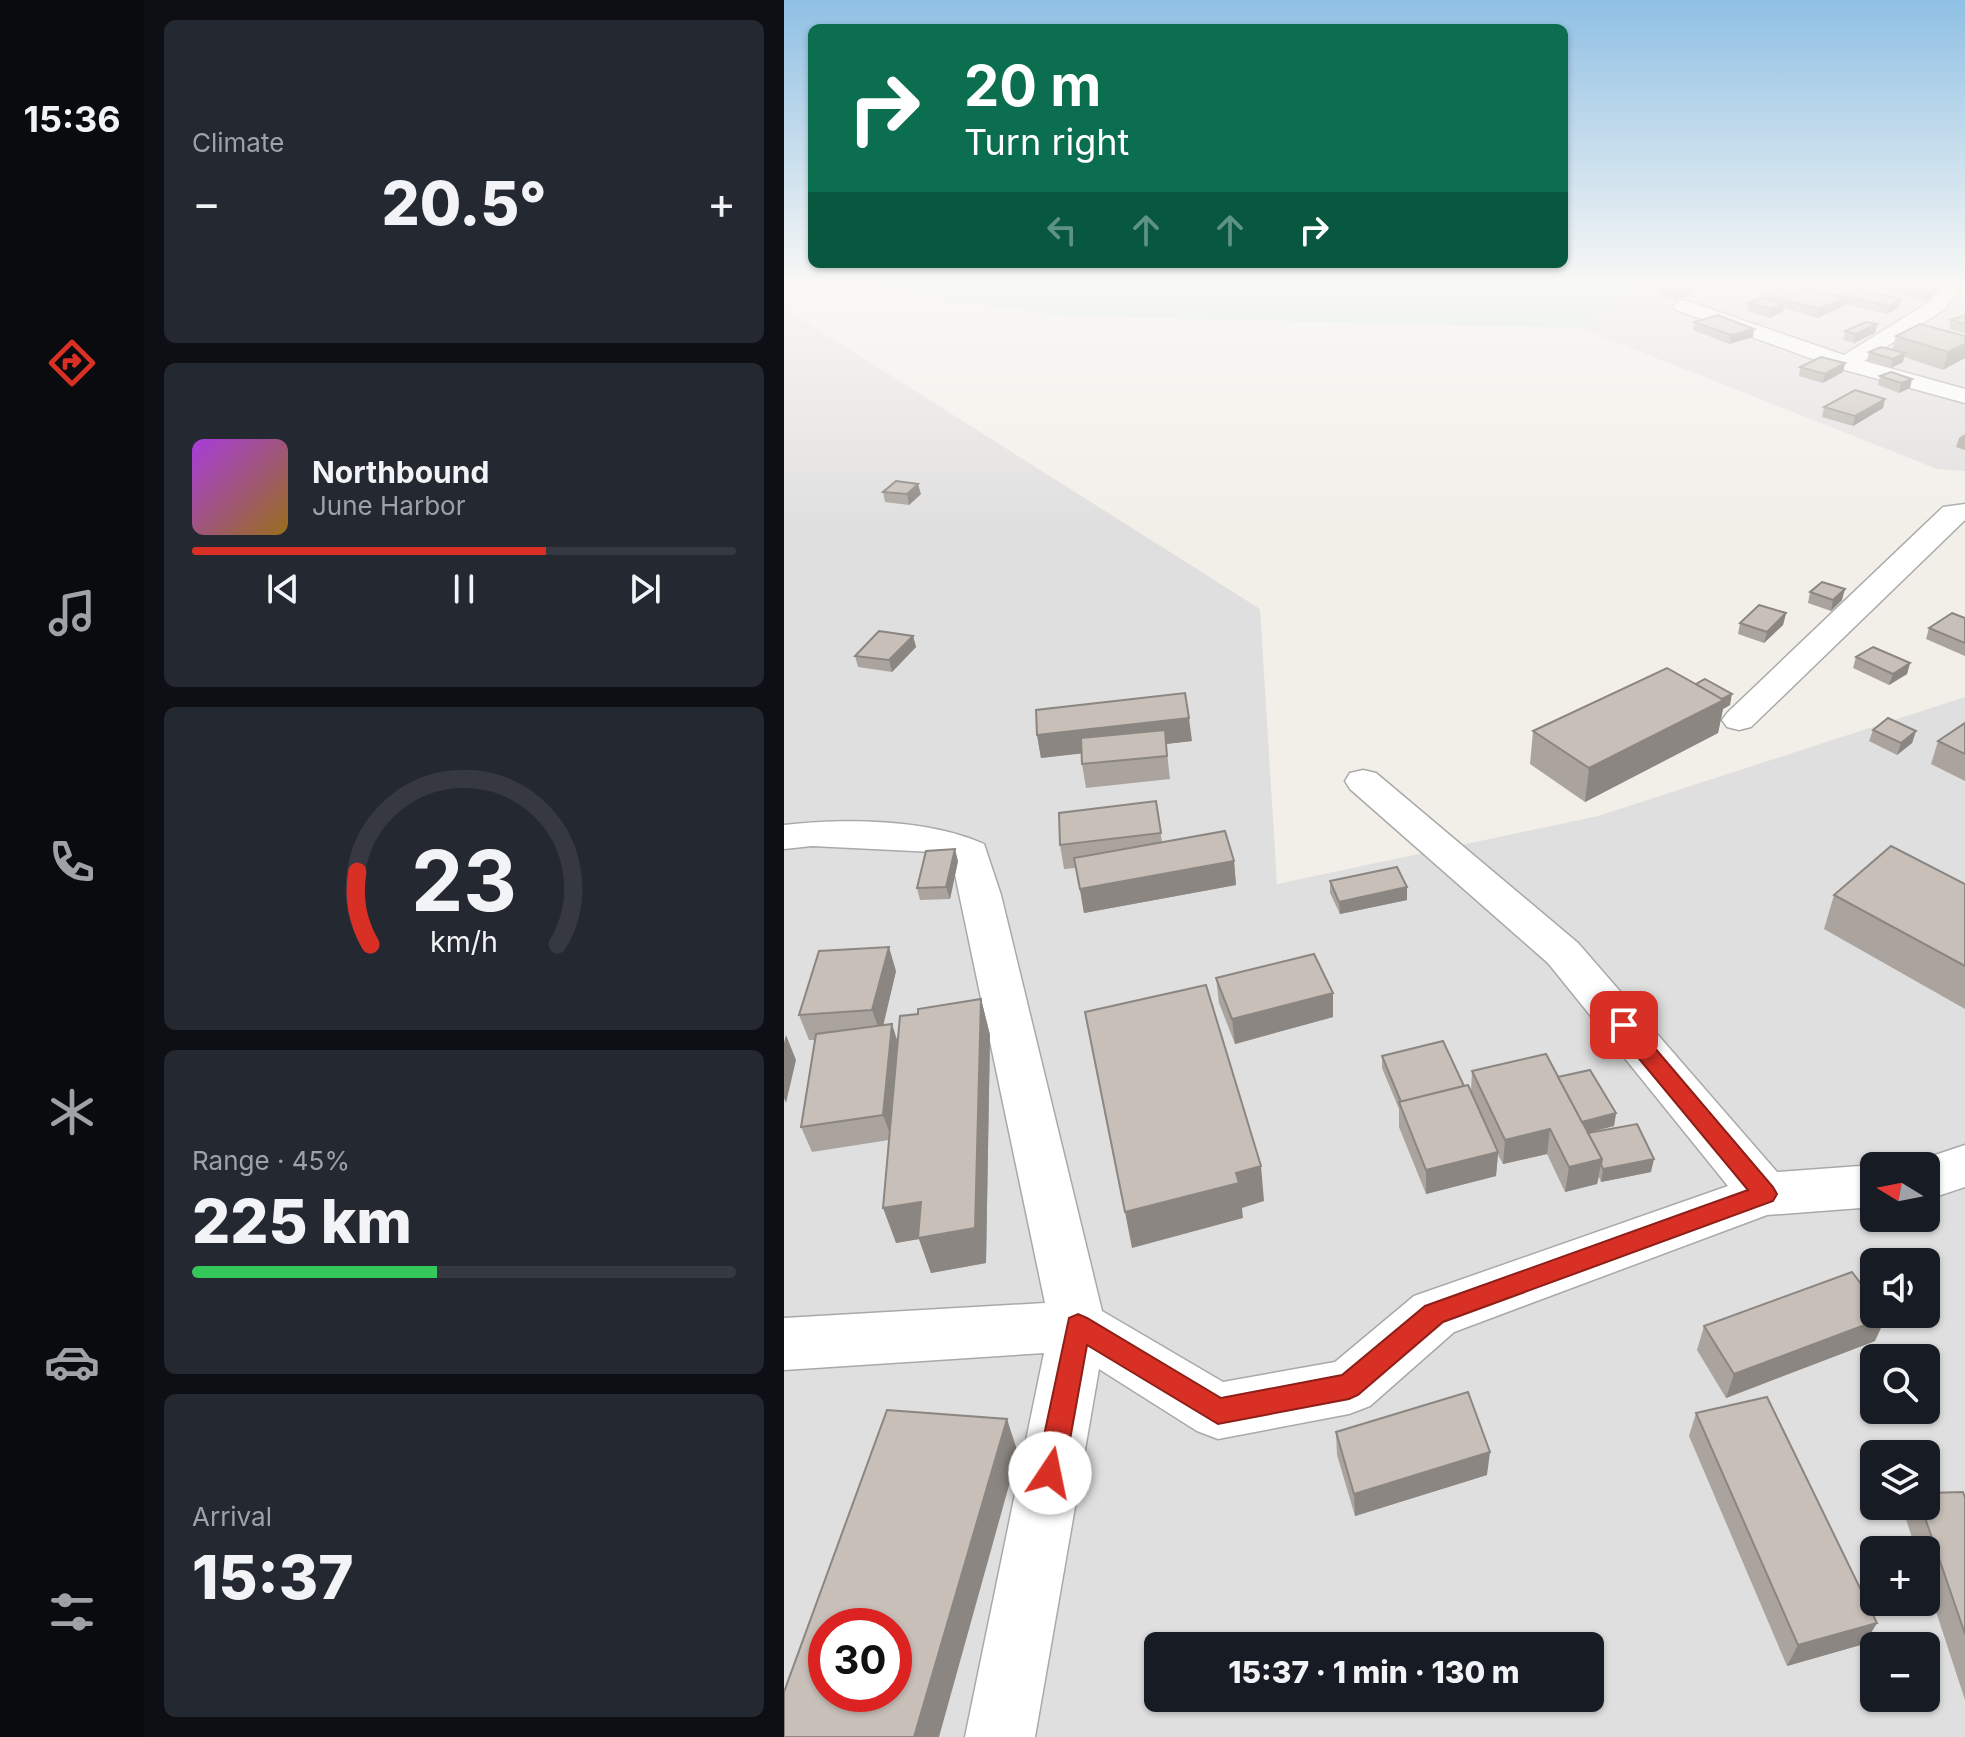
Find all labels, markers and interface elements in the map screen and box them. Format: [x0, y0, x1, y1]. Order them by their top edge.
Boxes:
text: 20 m [964, 52, 1101, 120]
icon: right [832, 56, 936, 160]
text: 15:36 [23, 97, 121, 141]
text: Turn right [964, 120, 1129, 164]
text: Climate [192, 127, 284, 158]
text: 20.5° [381, 167, 547, 239]
text: − [192, 176, 221, 230]
text: + [707, 176, 736, 230]
icon: left [1040, 208, 1084, 252]
icon: ahead [1124, 208, 1168, 252]
icon: ahead [1208, 208, 1252, 252]
icon: right [1292, 208, 1336, 252]
icon: directions [44, 335, 100, 391]
text: Northbound [312, 454, 489, 490]
text: June Harbor [312, 490, 465, 521]
icon: previous [261, 567, 305, 611]
icon: pause [442, 567, 486, 611]
icon: next [623, 567, 667, 611]
icon: music [44, 585, 100, 641]
text: 23 [411, 829, 517, 930]
icon: phone [44, 834, 100, 890]
text: km/h [430, 924, 498, 959]
pin [1590, 991, 1658, 1059]
icon: arrive [1602, 1003, 1646, 1047]
icon: climate [44, 1084, 100, 1140]
text: Range · 45% [192, 1145, 350, 1176]
north arrow [1860, 1152, 1940, 1232]
map controls [1860, 1152, 1940, 1712]
text: 225 km [192, 1185, 412, 1257]
button: sound [1860, 1248, 1940, 1328]
icon: car [44, 1334, 100, 1390]
button: search [1860, 1344, 1940, 1424]
position arrow [1008, 1431, 1092, 1515]
button: layers [1860, 1440, 1940, 1520]
text: Arrival [192, 1501, 272, 1532]
button: + [1860, 1536, 1940, 1616]
text: 15:37 [192, 1541, 353, 1613]
icon: filters [44, 1584, 100, 1640]
speed limit sign: 30 [808, 1608, 912, 1712]
button: − [1860, 1632, 1940, 1712]
text: 15:37 · 1 min · 130 m [1228, 1654, 1520, 1690]

